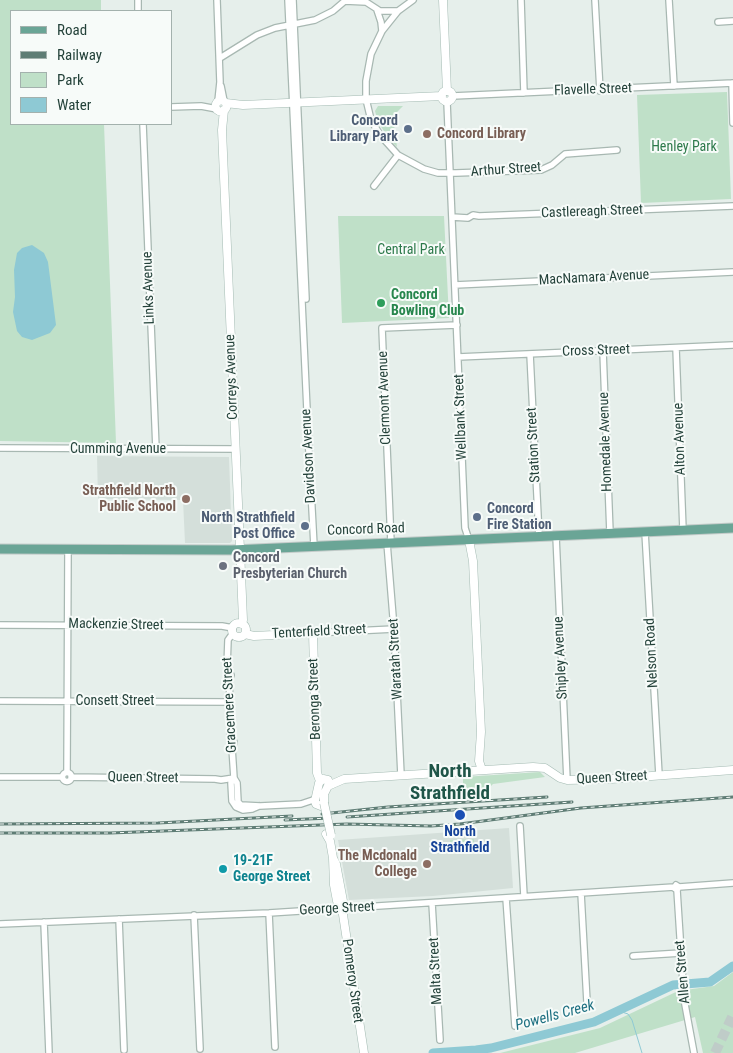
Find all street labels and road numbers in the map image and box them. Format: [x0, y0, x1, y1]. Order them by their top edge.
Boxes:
street label: Flavelle Street [554, 80, 632, 100]
street label: Arthur Street [470, 159, 542, 181]
street label: Castlereagh Street [541, 202, 643, 222]
street label: Links Avenue [139, 251, 159, 325]
street label: MacNamara Avenue [538, 267, 650, 289]
street label: Correys Avenue [222, 334, 242, 420]
street label: Cross Street [562, 341, 630, 361]
street label: Clermont Avenue [375, 351, 395, 445]
street label: Wellbank Street [451, 374, 471, 460]
street label: Homedale Avenue [596, 392, 616, 492]
street label: Alton Avenue [670, 402, 690, 476]
street label: Station Street [524, 407, 544, 483]
street label: Davidson Avenue [298, 408, 320, 504]
street label: Cumming Avenue [70, 441, 166, 457]
street label: Concord Road [327, 520, 405, 540]
street label: Mackenzie Street [68, 616, 164, 634]
street label: Shipley Avenue [550, 616, 572, 700]
street label: Waratah Street [385, 618, 407, 700]
street label: Nelson Road [642, 618, 662, 688]
street label: Tenterfield Street [271, 621, 367, 643]
street label: Gracemere Street [219, 657, 241, 753]
street label: Beronga Street [305, 658, 325, 740]
street label: Consett Street [76, 693, 154, 709]
street label: Queen Street [576, 768, 648, 788]
street label: Queen Street [107, 769, 179, 787]
street label: George Street [299, 899, 375, 919]
street label: Malta Street [426, 937, 446, 1005]
street label: Pomeroy Street [338, 938, 366, 1024]
street label: Allen Street [672, 939, 694, 1005]

